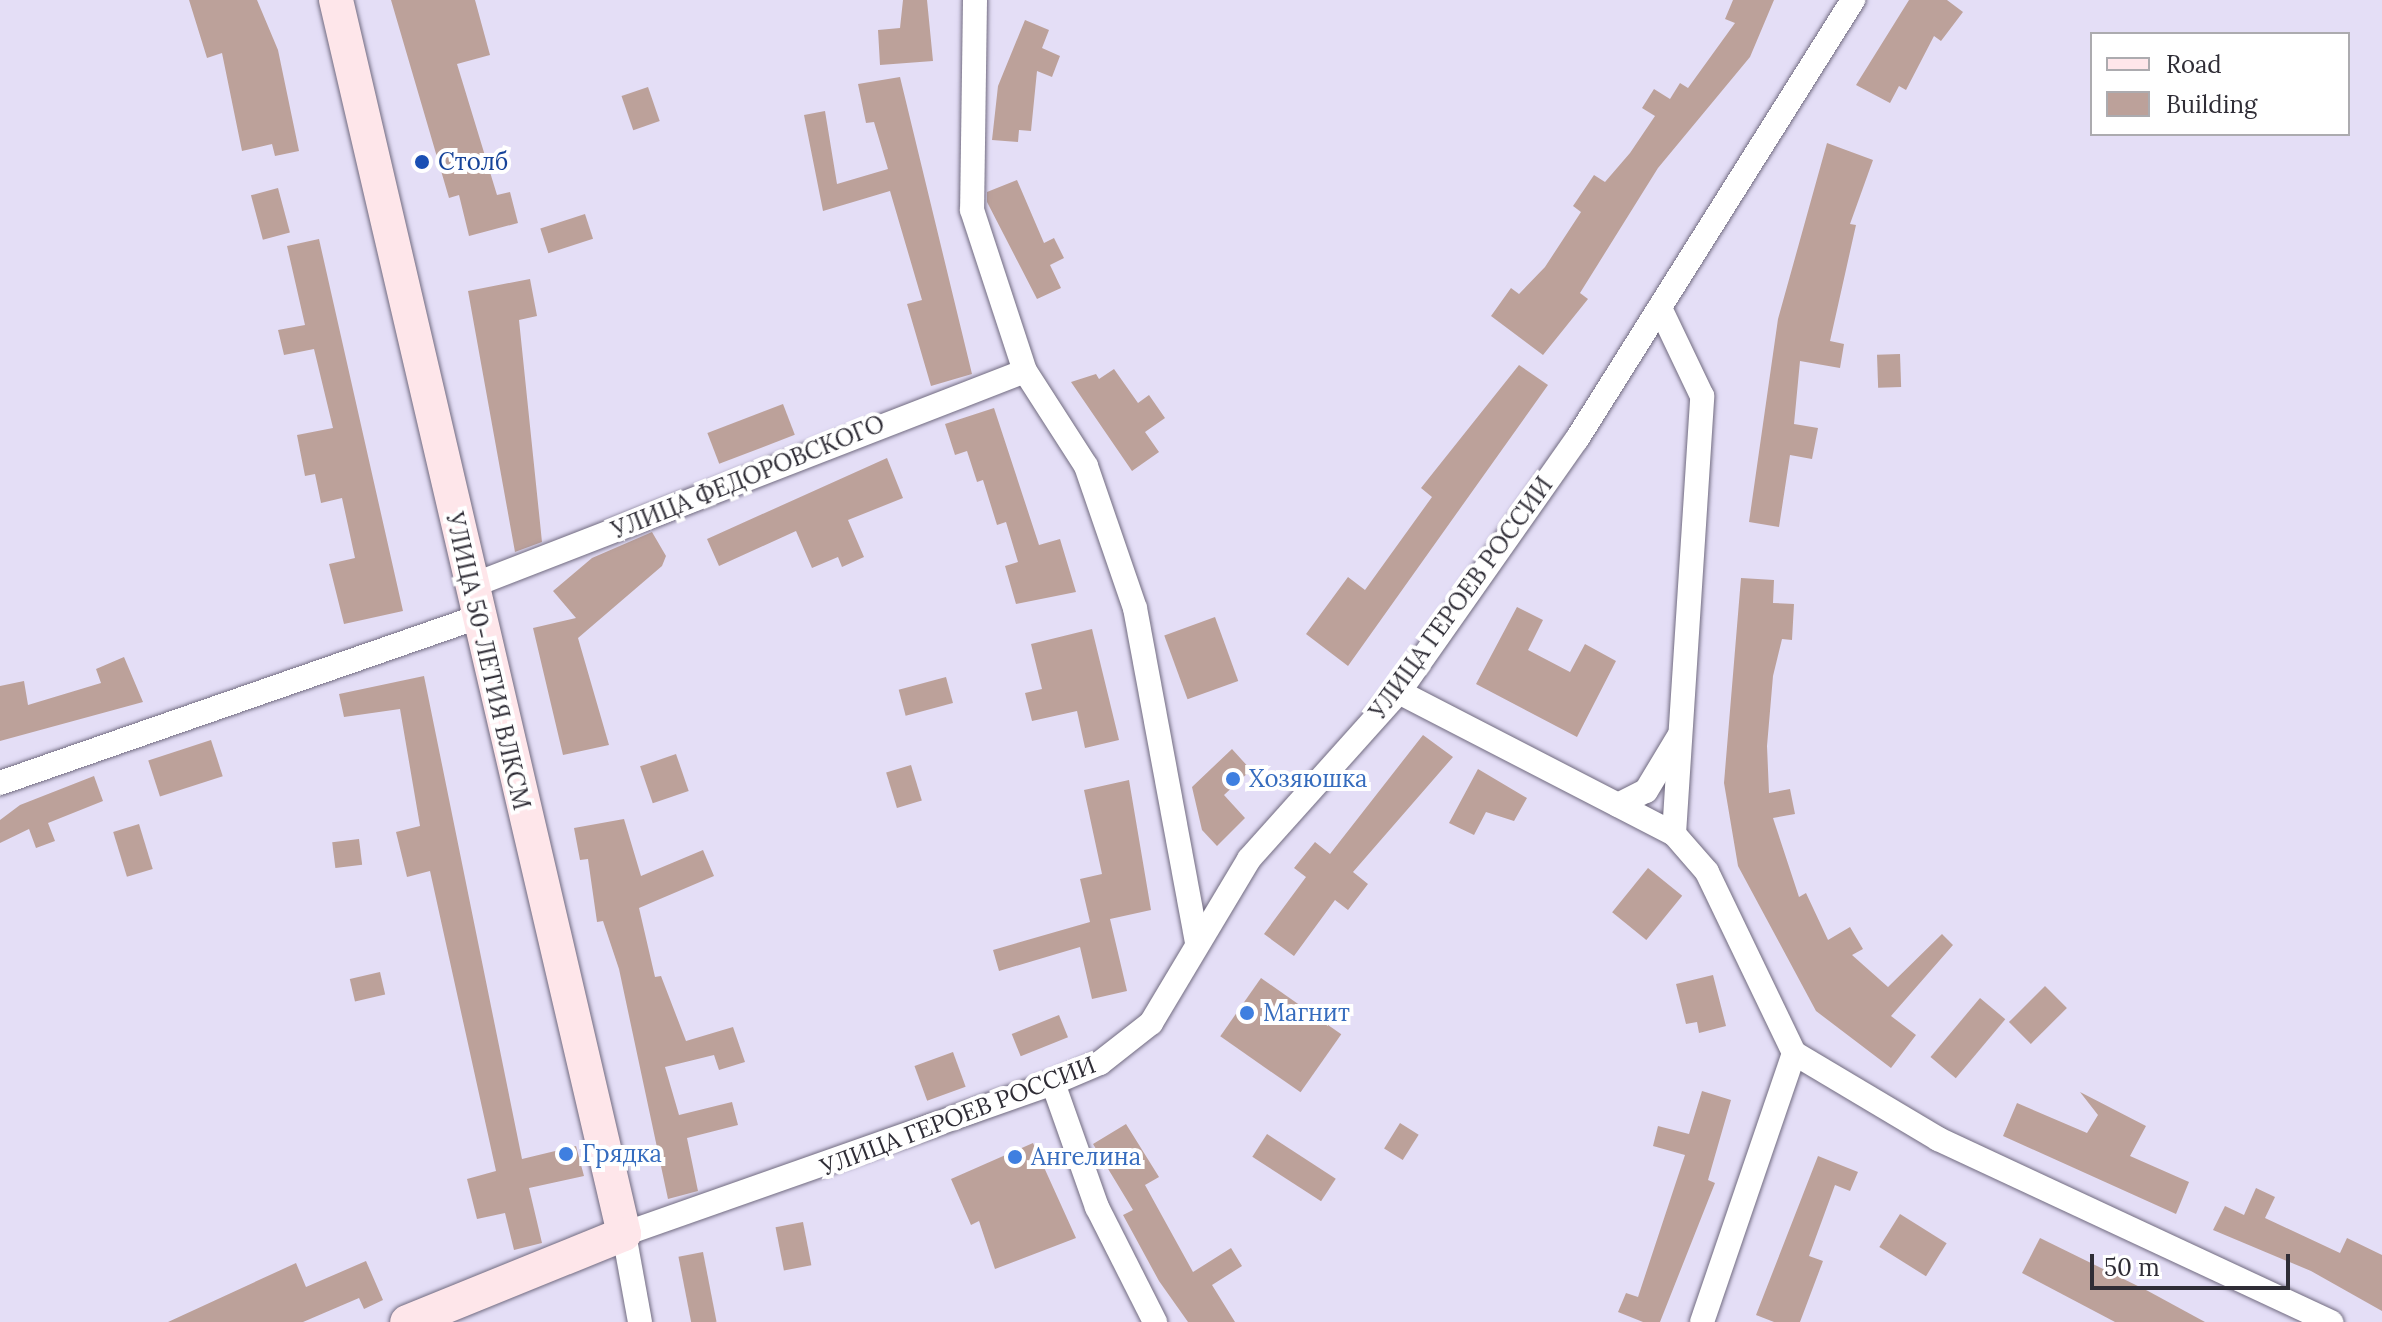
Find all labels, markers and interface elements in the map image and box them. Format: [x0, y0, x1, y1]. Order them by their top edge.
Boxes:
legend [2090, 32, 2350, 136]
text: Road [2166, 49, 2222, 80]
text: Building [2166, 89, 2257, 120]
place label: Столб [438, 148, 508, 176]
marker: Столб [413, 153, 431, 171]
street label: УЛИЦА ФЕДОРОВСКОГО [607, 409, 889, 545]
street label: УЛИЦА ГЕРОЕВ РОССИИ [1363, 471, 1559, 725]
street label: УЛИЦА 50-ЛЕТИЯ ВЛКСМ [440, 510, 536, 812]
place label: Хозяюшка [1249, 765, 1367, 793]
marker: Хозяюшка [1224, 770, 1242, 788]
place label: Магнит [1263, 999, 1350, 1027]
marker: Магнит [1238, 1004, 1256, 1022]
street label: УЛИЦА ГЕРОЕВ РОССИИ [816, 1050, 1100, 1182]
place label: Грядка [582, 1140, 662, 1168]
place label: Ангелина [1031, 1143, 1141, 1171]
marker: Грядка [557, 1145, 575, 1163]
marker: Ангелина [1006, 1148, 1024, 1166]
scale bar [2094, 1238, 2294, 1288]
text: 50 m [2104, 1252, 2160, 1283]

